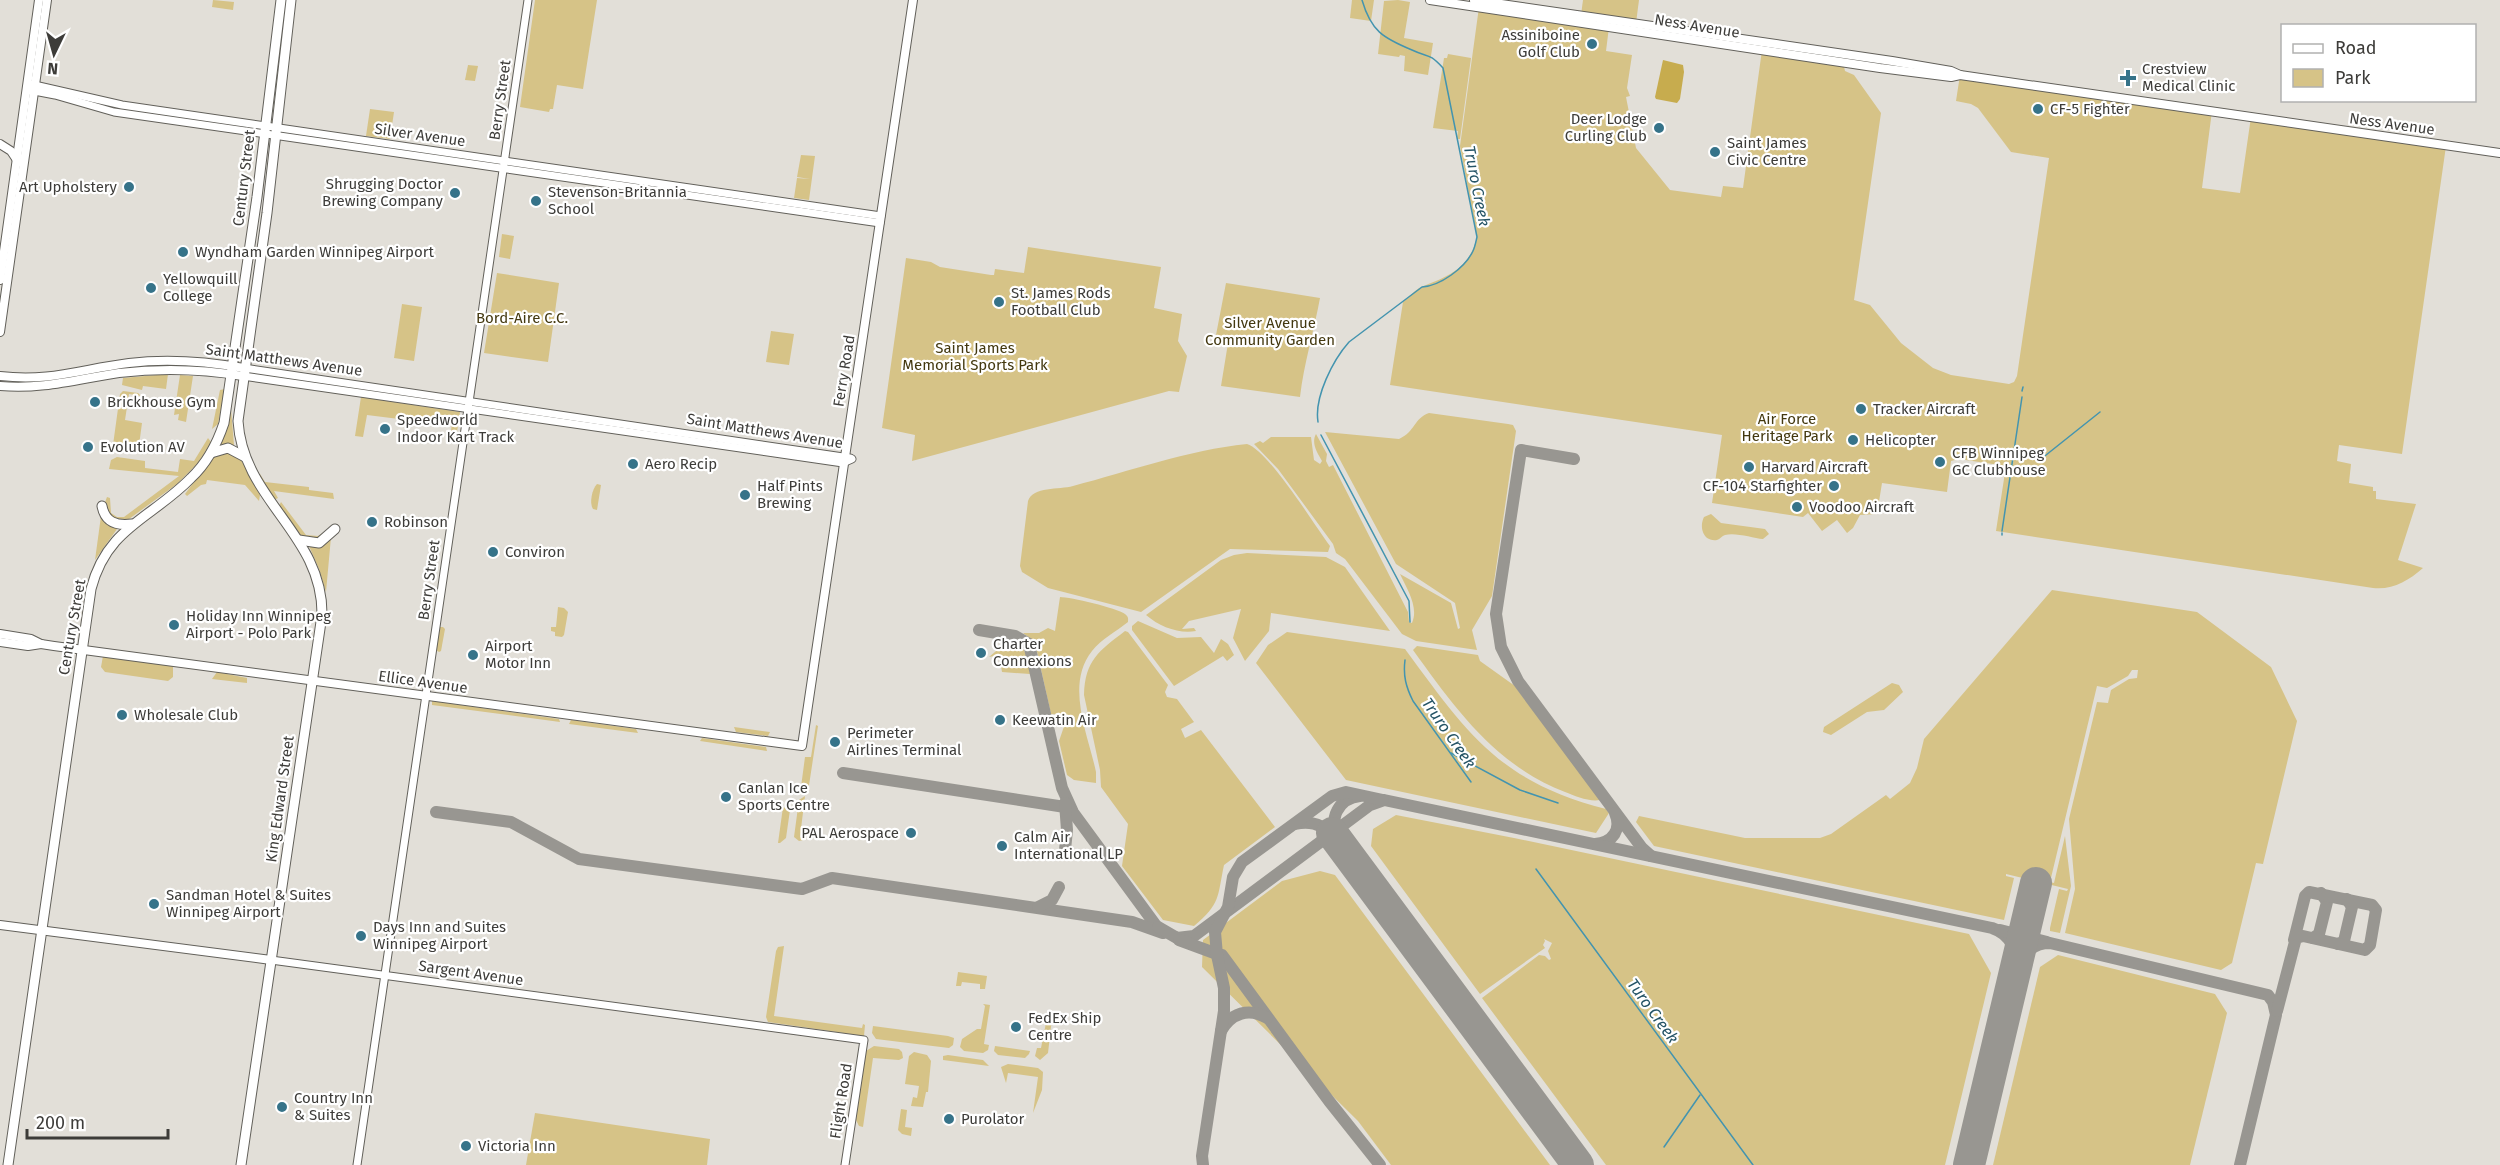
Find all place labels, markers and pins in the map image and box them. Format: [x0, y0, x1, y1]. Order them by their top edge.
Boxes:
place label: Assiniboine Golf Club [1501, 26, 1580, 61]
marker: Assiniboine Golf Club [1585, 37, 1599, 51]
place label: Crestview Medical Clinic [2142, 60, 2236, 95]
marker: Crestview Medical Clinic [2119, 69, 2137, 87]
place label: CF-5 Fighter [2050, 100, 2130, 118]
marker: CF-5 Fighter [2031, 102, 2045, 116]
place label: Deer Lodge Curling Club [1565, 110, 1647, 145]
marker: Deer Lodge Curling Club [1652, 121, 1666, 135]
place label: Saint James Civic Centre [1727, 134, 1807, 169]
marker: Saint James Civic Centre [1708, 145, 1722, 159]
place label: Shrugging Doctor Brewing Company [322, 175, 444, 210]
place label: Art Upholstery [19, 178, 118, 196]
marker: Art Upholstery [122, 180, 136, 194]
place label: Stevenson-Britannia School [548, 183, 687, 218]
marker: Shrugging Doctor Brewing Company [448, 186, 462, 200]
marker: Stevenson-Britannia School [529, 194, 543, 208]
place label: Wyndham Garden Winnipeg Airport [195, 243, 435, 261]
marker: Wyndham Garden Winnipeg Airport [176, 245, 190, 259]
place label: Yellowquill College [163, 270, 238, 305]
marker: Yellowquill College [144, 281, 158, 295]
place label: St. James Rods Football Club [1011, 284, 1111, 319]
marker: St. James Rods Football Club [992, 295, 1006, 309]
place label: Brickhouse Gym [107, 393, 216, 411]
marker: Brickhouse Gym [88, 395, 102, 409]
place label: Tracker Aircraft [1873, 400, 1976, 418]
marker: Tracker Aircraft [1854, 402, 1868, 416]
place label: Speedworld Indoor Kart Track [397, 411, 514, 446]
marker: Speedworld Indoor Kart Track [378, 422, 392, 436]
place label: Helicopter [1865, 431, 1936, 449]
marker: Helicopter [1846, 433, 1860, 447]
place label: Evolution AV [100, 438, 185, 456]
marker: Evolution AV [81, 440, 95, 454]
place label: CFB Winnipeg GC Clubhouse [1952, 444, 2046, 479]
place label: Aero Recip [645, 455, 717, 473]
marker: CFB Winnipeg GC Clubhouse [1933, 455, 1947, 469]
marker: Aero Recip [626, 457, 640, 471]
place label: Harvard Aircraft [1761, 458, 1869, 476]
marker: Harvard Aircraft [1742, 460, 1756, 474]
place label: Half Pints Brewing [757, 477, 823, 512]
place label: CF-104 Starfighter [1703, 477, 1822, 495]
marker: CF-104 Starfighter [1827, 479, 1841, 493]
marker: Half Pints Brewing [738, 488, 752, 502]
place label: Voodoo Aircraft [1809, 498, 1915, 516]
marker: Voodoo Aircraft [1790, 500, 1804, 514]
place label: Robinson [384, 513, 448, 531]
marker: Robinson [365, 515, 379, 529]
place label: Conviron [505, 543, 565, 561]
marker: Conviron [486, 545, 500, 559]
place label: Holiday Inn Winnipeg Airport - Polo Park [186, 607, 331, 642]
marker: Holiday Inn Winnipeg Airport - Polo Park [167, 618, 181, 632]
place label: Charter Connexions [993, 635, 1072, 670]
place label: Airport Motor Inn [485, 637, 551, 672]
marker: Charter Connexions [974, 646, 988, 660]
marker: Airport Motor Inn [466, 648, 480, 662]
place label: Wholesale Club [134, 706, 238, 724]
marker: Wholesale Club [115, 708, 129, 722]
place label: Keewatin Air [1012, 711, 1097, 729]
marker: Keewatin Air [993, 713, 1007, 727]
place label: Perimeter Airlines Terminal [847, 724, 962, 759]
marker: Perimeter Airlines Terminal [828, 735, 842, 749]
place label: Canlan Ice Sports Centre [738, 779, 830, 814]
marker: Canlan Ice Sports Centre [719, 790, 733, 804]
place label: PAL Aerospace [801, 824, 899, 842]
marker: PAL Aerospace [904, 826, 918, 840]
place label: Calm Air International LP [1014, 828, 1123, 863]
marker: Calm Air International LP [995, 839, 1009, 853]
place label: Sandman Hotel & Suites Winnipeg Airport [166, 886, 331, 921]
marker: Sandman Hotel & Suites Winnipeg Airport [147, 897, 161, 911]
place label: Days Inn and Suites Winnipeg Airport [373, 918, 506, 953]
marker: Days Inn and Suites Winnipeg Airport [354, 929, 368, 943]
place label: FedEx Ship Centre [1028, 1009, 1101, 1044]
marker: FedEx Ship Centre [1009, 1020, 1023, 1034]
place label: Country Inn & Suites [294, 1089, 373, 1124]
marker: Country Inn & Suites [275, 1100, 289, 1114]
place label: Purolator [961, 1110, 1025, 1128]
marker: Purolator [942, 1112, 956, 1126]
place label: Victoria Inn [478, 1137, 556, 1155]
marker: Victoria Inn [459, 1139, 473, 1153]

